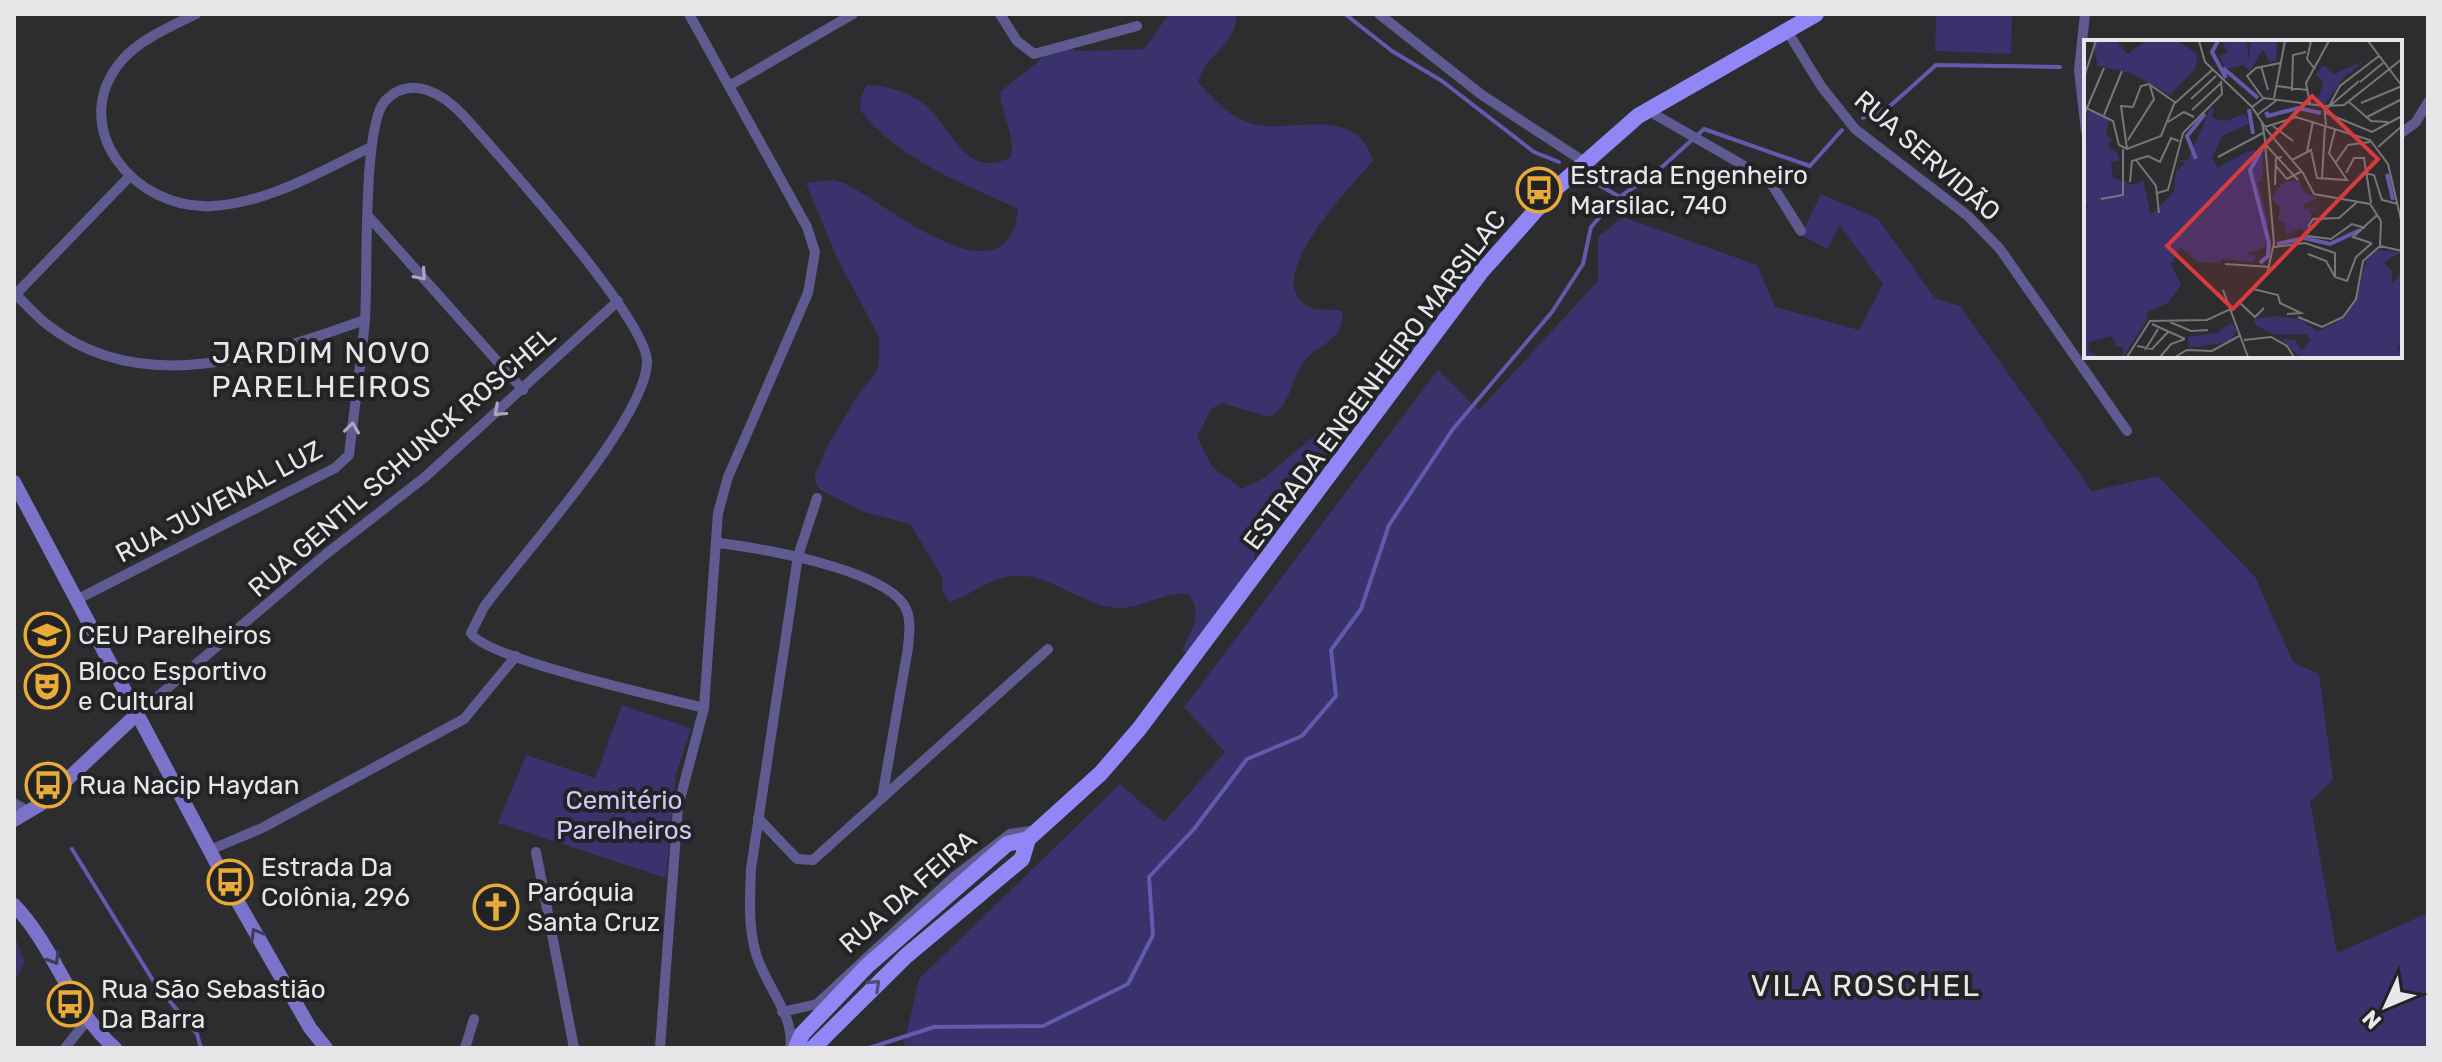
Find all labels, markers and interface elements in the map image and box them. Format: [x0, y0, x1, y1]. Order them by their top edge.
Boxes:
inset map [2084, 40, 2402, 358]
street label: RUA SERVIDÃO [1848, 84, 2006, 228]
place label: Estrada Engenheiro Marsilac, 740 [1570, 160, 1808, 221]
bus stop icon: Estrada Engenheiro Marsilac, 740 [1515, 166, 1563, 214]
street label: ESTRADA ENGENHEIRO MARSILAC [1237, 204, 1513, 556]
one-way arrow [411, 266, 426, 281]
street label: RUA GENTIL SCHUNCK ROSCHEL [242, 320, 562, 604]
district label: JARDIM NOVO PARELHEIROS [211, 335, 433, 405]
one-way arrow [494, 401, 509, 415]
one-way arrow [343, 421, 360, 435]
street label: RUA JUVENAL LUZ [110, 434, 328, 570]
school or university icon: CEU Parelheiros [23, 611, 71, 659]
place label: CEU Parelheiros [78, 620, 271, 651]
place label: Bloco Esportivo e Cultural [78, 656, 267, 717]
theatre icon: Bloco Esportivo e Cultural [23, 662, 71, 710]
bus stop icon: Rua Nacip Haydan [24, 761, 72, 809]
place label: Rua Nacip Haydan [79, 770, 299, 801]
park label: Cemitério Parelheiros [556, 785, 692, 846]
street label: RUA DA FEIRA [833, 824, 983, 960]
place label: Estrada Da Colônia, 296 [261, 852, 410, 913]
bus stop icon: Estrada Da Colônia, 296 [206, 858, 254, 906]
place label: Paróquia Santa Cruz [527, 877, 660, 938]
church icon: Paróquia Santa Cruz [472, 883, 520, 931]
one-way arrow [250, 928, 266, 943]
one-way arrow [44, 950, 60, 965]
north arrow [2346, 966, 2426, 1046]
district label: VILA ROSCHEL [1751, 968, 1981, 1004]
place label: Rua São Sebastião Da Barra [101, 974, 326, 1035]
bus stop icon: Rua São Sebastião Da Barra [46, 980, 94, 1028]
one-way arrow [866, 980, 880, 994]
text: N [2357, 1004, 2387, 1035]

